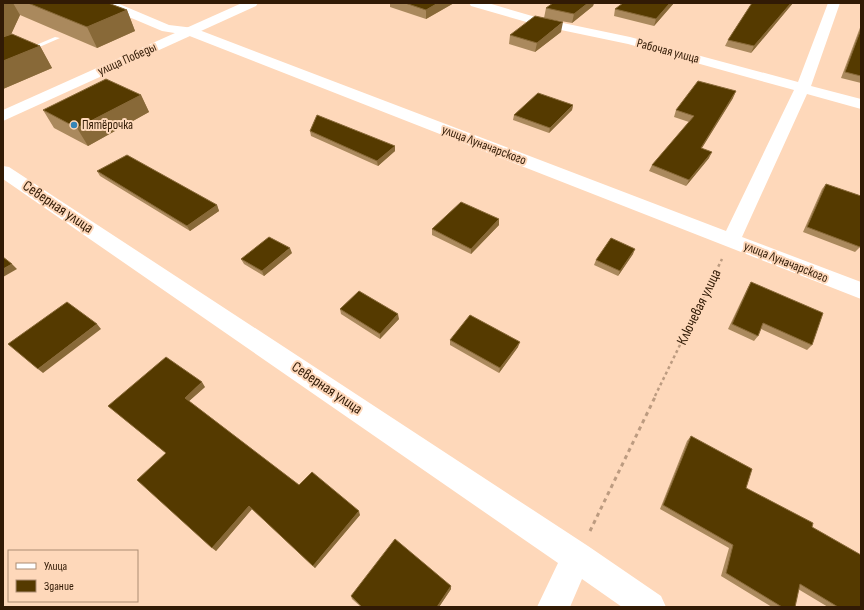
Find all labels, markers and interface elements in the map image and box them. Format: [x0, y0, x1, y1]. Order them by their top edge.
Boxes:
street label: Рабочая улица [635, 35, 701, 67]
street label: улица Победы [95, 39, 159, 79]
place label: Пятёрочка [82, 117, 133, 133]
marker: Пятёрочка [69, 120, 79, 130]
street label: улица Луначарского [439, 122, 529, 168]
street label: Северная улица [19, 176, 97, 238]
street label: улица Луначарского [742, 238, 830, 286]
street label: Ключевая улица [672, 266, 726, 348]
street label: Северная улица [288, 357, 366, 419]
legend [8, 550, 138, 602]
text: Улица [44, 559, 68, 574]
text: Здание [44, 579, 74, 594]

